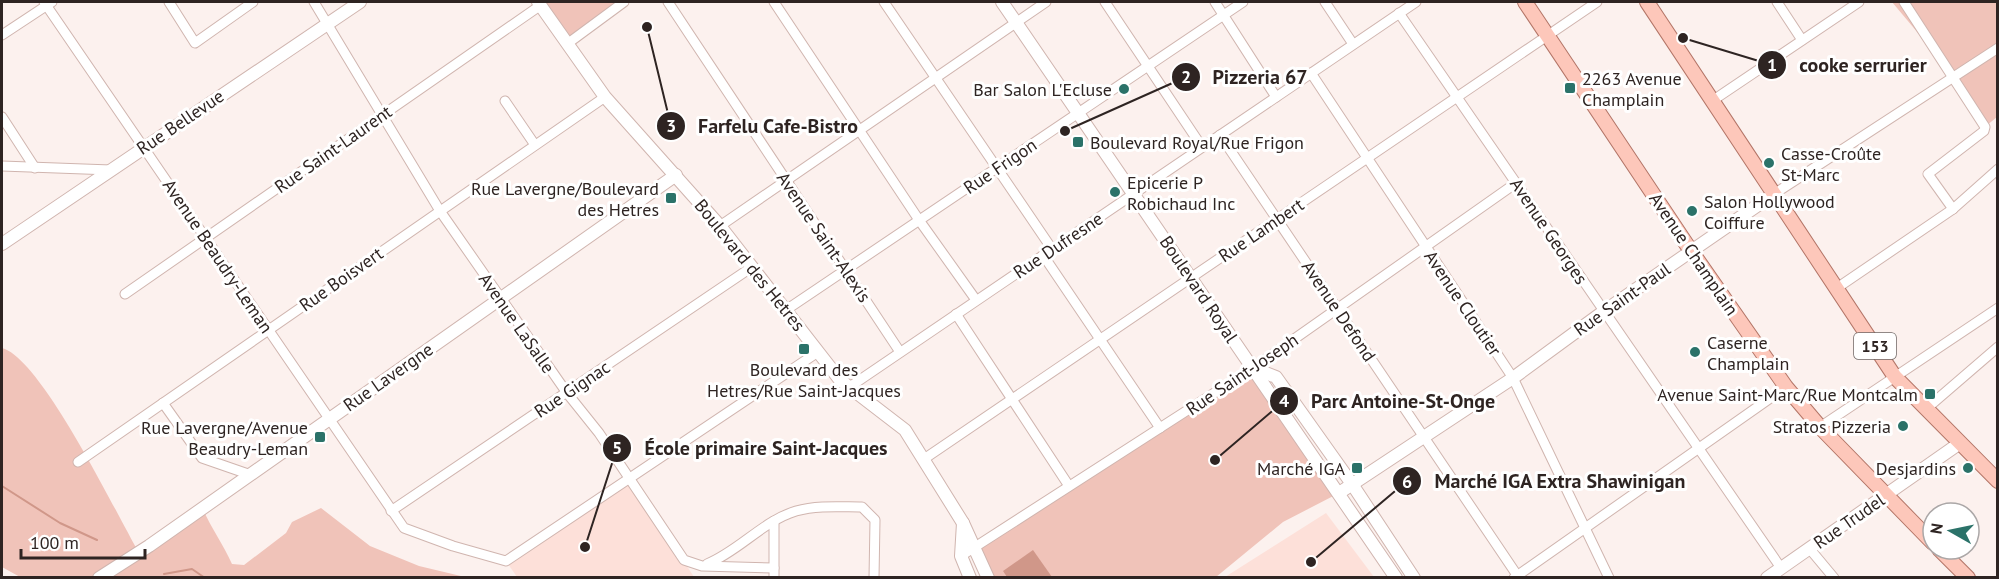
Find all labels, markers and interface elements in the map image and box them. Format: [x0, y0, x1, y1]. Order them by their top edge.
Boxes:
callout: cooke serrurier [1757, 46, 1939, 84]
text: cooke serrurier [1799, 52, 1927, 78]
text: 1 [1767, 53, 1777, 76]
callout: Pizzeria 67 [1171, 58, 1320, 96]
text: Pizzeria 67 [1212, 64, 1308, 90]
text: 2 [1181, 65, 1191, 88]
place label: 2263 Avenue Champlain [1582, 67, 1682, 111]
place label: Bar Salon L'Ecluse [973, 78, 1112, 101]
marker: 2263 Avenue Champlain [1563, 81, 1577, 95]
marker: Bar Salon L'Ecluse [1117, 82, 1131, 96]
street label: Rue Bellevue [132, 84, 228, 160]
street label: Rue Saint-Laurent [270, 100, 396, 198]
callout: Farfelu Cafe-Bistro [656, 107, 870, 145]
text: Farfelu Cafe-Bistro [698, 113, 858, 139]
text: 3 [666, 114, 676, 137]
place label: Boulevard Royal/Rue Frigon [1090, 131, 1304, 154]
street label: Rue Frigon [959, 133, 1041, 199]
marker: Boulevard Royal/Rue Frigon [1071, 135, 1085, 149]
place label: Casse-Croûte St-Marc [1781, 142, 1881, 186]
marker: Casse-Croûte St-Marc [1762, 156, 1776, 170]
street label: Avenue Saint-Alexis [772, 167, 876, 307]
place label: Epicerie P Robichaud Inc [1127, 171, 1235, 215]
street label: Avenue Georges [1505, 174, 1593, 288]
street label: Avenue Beaudry-Leman [158, 175, 278, 337]
place label: Rue Lavergne/Boulevard des Hetres [471, 177, 659, 221]
marker: Epicerie P Robichaud Inc [1108, 185, 1122, 199]
street label: Avenue Champlain [1644, 188, 1744, 320]
place label: Salon Hollywood Coiffure [1704, 190, 1835, 234]
marker: Rue Lavergne/Boulevard des Hetres [664, 191, 678, 205]
street label: Rue Lambert [1214, 193, 1308, 267]
street label: Boulevard des Hetres [690, 194, 810, 336]
marker: Salon Hollywood Coiffure [1685, 204, 1699, 218]
street label: Rue Dufresne [1009, 207, 1107, 283]
street label: Boulevard Royal [1155, 231, 1244, 347]
street label: Rue Boisvert [295, 242, 387, 316]
street label: Avenue Cloutier [1419, 246, 1507, 360]
street label: Avenue Defond [1297, 256, 1381, 366]
street label: Rue Saint-Paul [1569, 257, 1675, 341]
street label: Avenue LaSalle [474, 268, 560, 378]
street label: Rue Saint-Joseph [1181, 328, 1303, 420]
place label: Caserne Champlain [1707, 331, 1789, 375]
road number: 153 [1854, 333, 1896, 359]
street label: Rue Lavergne [339, 338, 437, 416]
marker: Boulevard des Hetres/Rue Saint-Jacques [797, 342, 811, 356]
marker: Caserne Champlain [1688, 345, 1702, 359]
street label: Rue Gignac [530, 355, 614, 423]
place label: Boulevard des Hetres/Rue Saint-Jacques [707, 358, 901, 402]
callout: Parc Antoine-St-Onge [1269, 382, 1508, 420]
place label: Avenue Saint-Marc/Rue Montcalm [1657, 383, 1918, 406]
marker: Avenue Saint-Marc/Rue Montcalm [1923, 387, 1937, 401]
text: Parc Antoine-St-Onge [1311, 388, 1495, 414]
text: 4 [1279, 389, 1289, 412]
place label: Stratos Pizzeria [1773, 415, 1891, 438]
place label: Rue Lavergne/Avenue Beaudry-Leman [141, 416, 308, 460]
marker: Stratos Pizzeria [1896, 419, 1910, 433]
callout: École primaire Saint-Jacques [602, 429, 899, 467]
marker: Rue Lavergne/Avenue Beaudry-Leman [313, 430, 327, 444]
text: École primaire Saint-Jacques [644, 435, 888, 461]
text: 5 [612, 436, 622, 459]
place label: Marché IGA [1257, 457, 1345, 480]
place label: Desjardins [1876, 457, 1956, 480]
marker: Marché IGA [1350, 461, 1364, 475]
marker: Desjardins [1961, 461, 1975, 475]
callout: Marché IGA Extra Shawinigan [1392, 462, 1698, 500]
text: Marché IGA Extra Shawinigan [1435, 468, 1685, 494]
text: 6 [1402, 470, 1412, 493]
street label: Rue Trudel [1809, 488, 1890, 554]
north arrow [1921, 501, 1981, 561]
scale bar [21, 522, 146, 560]
text: N [1925, 522, 1947, 535]
text: 100 m [30, 531, 79, 554]

